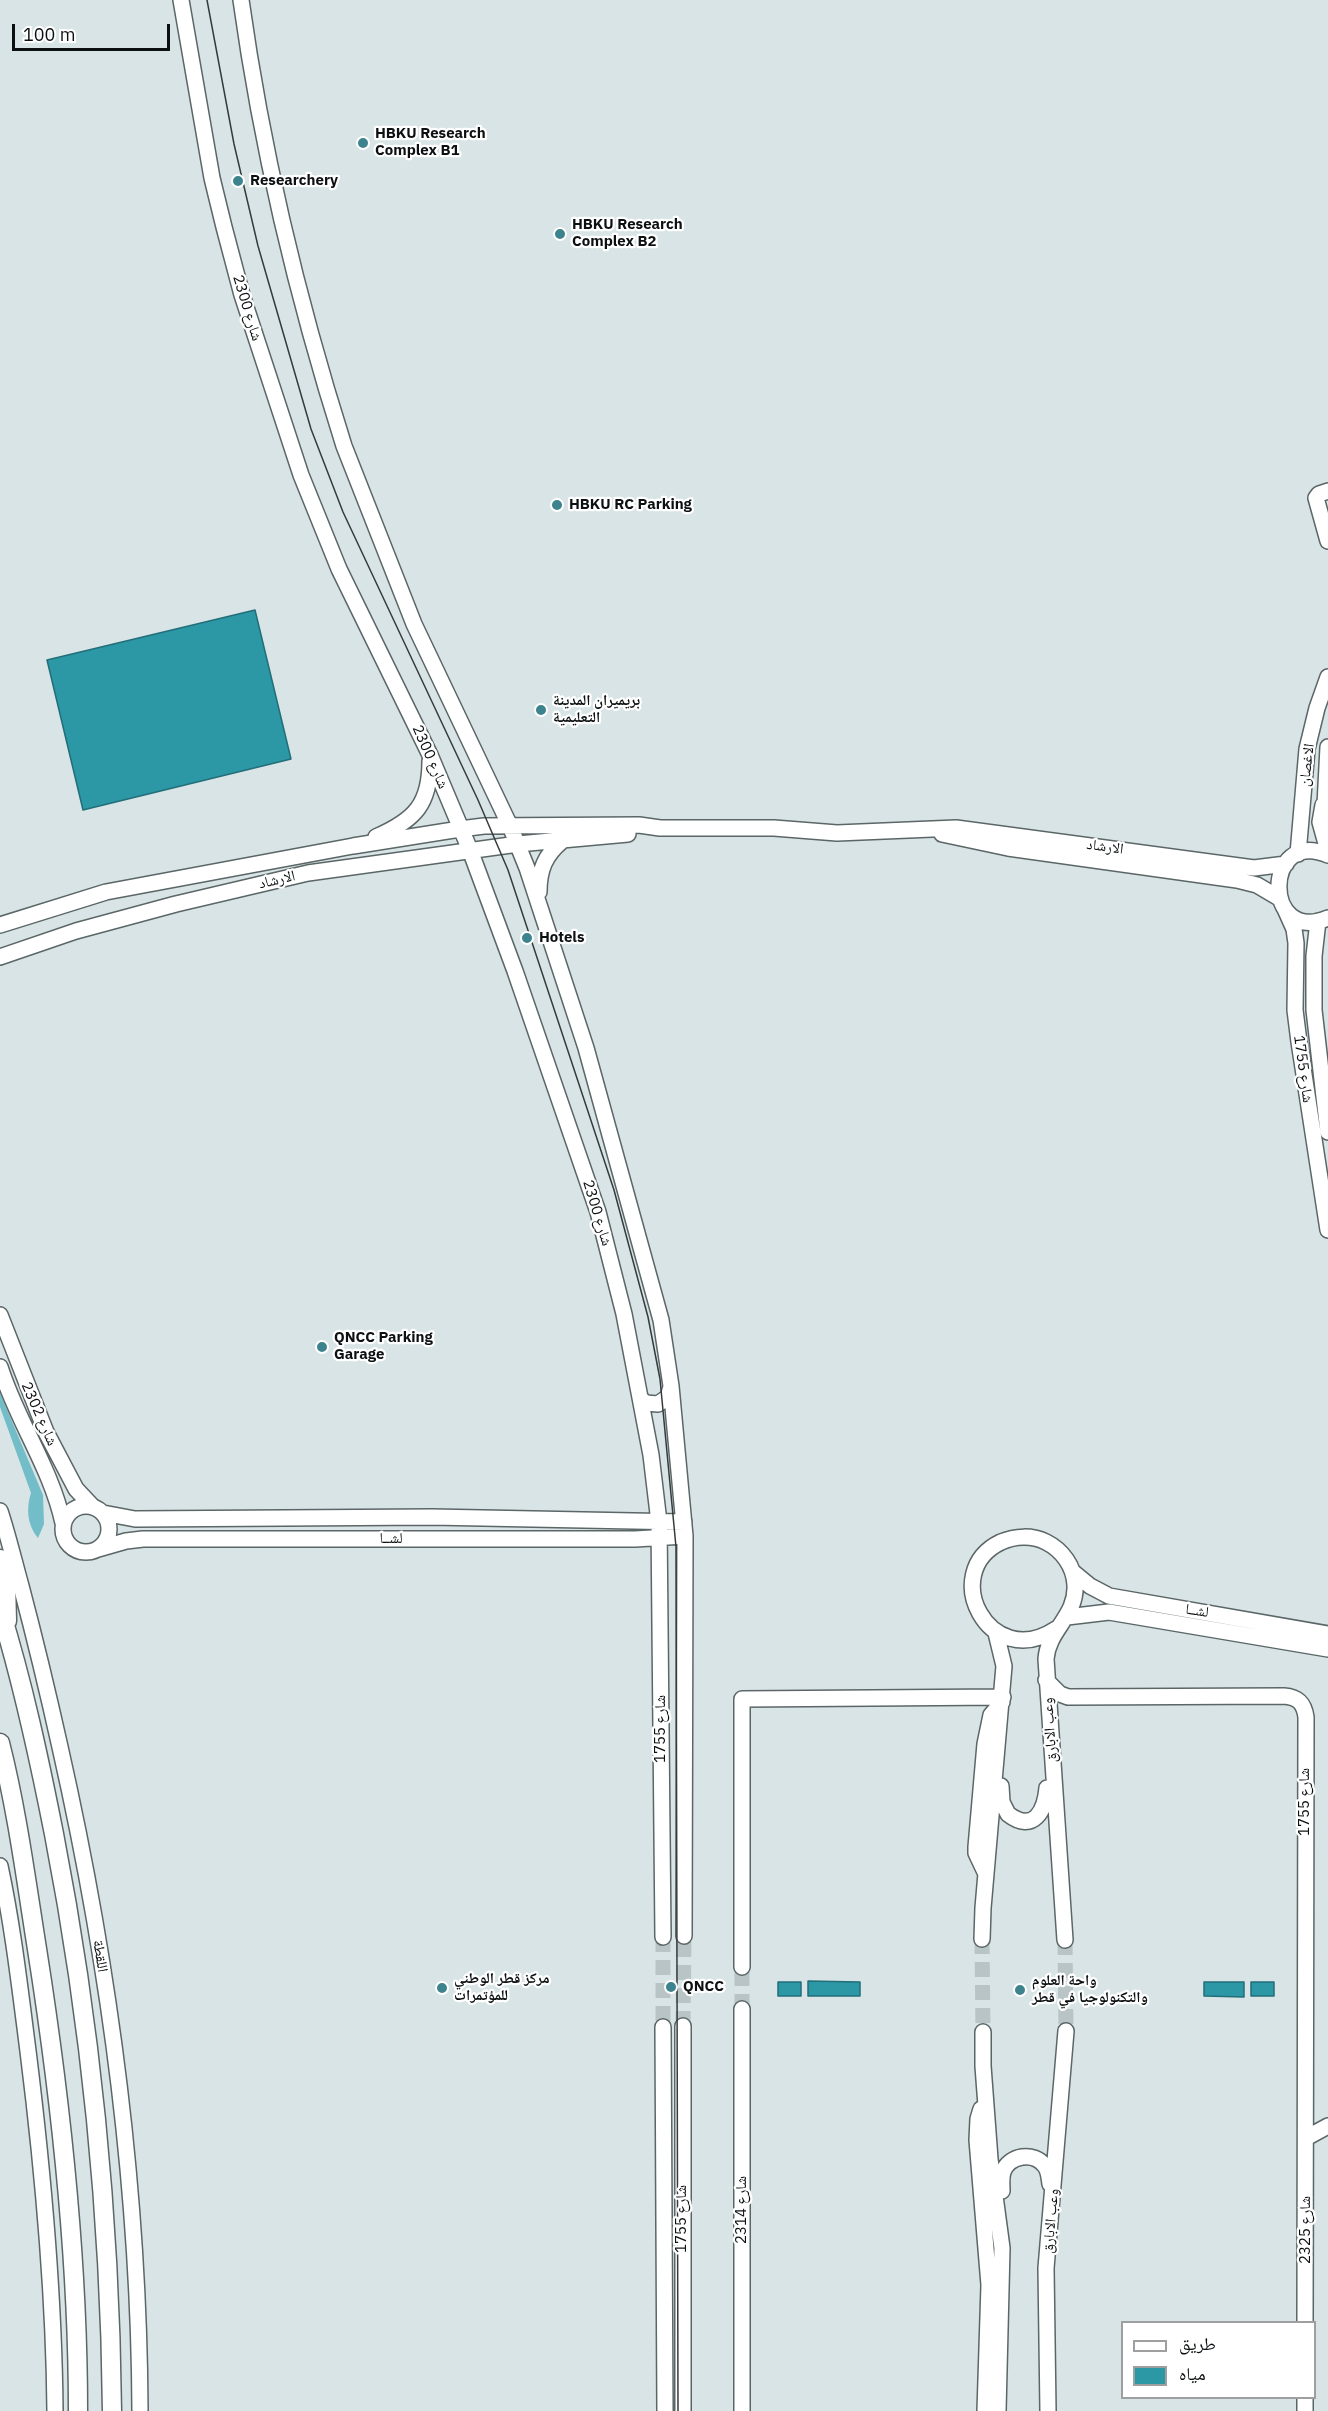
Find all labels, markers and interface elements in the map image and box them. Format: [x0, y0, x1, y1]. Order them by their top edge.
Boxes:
scale bar [15, 12, 172, 50]
text: 100 m [23, 23, 75, 46]
place label: HBKU Research Complex B1 [375, 125, 486, 160]
marker: HBKU Research Complex B1 [356, 136, 370, 150]
place label: Researchery [250, 172, 338, 190]
marker: Researchery [231, 174, 245, 188]
place label: HBKU Research Complex B2 [572, 216, 683, 251]
marker: HBKU Research Complex B2 [553, 227, 567, 241]
street label: شارع 2300 [228, 273, 266, 343]
place label: HBKU RC Parking [569, 496, 692, 514]
marker: HBKU RC Parking [550, 498, 564, 512]
place label: بريميران المدينة التعليمية [553, 692, 640, 727]
marker: بريميران المدينة التعليمية [534, 703, 548, 717]
street label: شارع 2300 [408, 722, 452, 792]
street label: الاغصان [1295, 742, 1319, 788]
street label: الارشاد [1085, 836, 1125, 858]
street label: الارشاد [257, 867, 297, 893]
place label: Hotels [539, 929, 584, 947]
marker: Hotels [520, 931, 534, 945]
street label: شارع 1755 [1289, 1034, 1317, 1104]
street label: شارع 2300 [578, 1178, 616, 1248]
place label: QNCC Parking Garage [334, 1329, 433, 1364]
marker: QNCC Parking Garage [315, 1340, 329, 1354]
street label: شارع 2302 [17, 1379, 61, 1449]
street label: لشــا [379, 1530, 403, 1548]
street label: لشــا [1184, 1600, 1210, 1622]
street label: شارع 1755 [652, 1695, 670, 1763]
street label: وعب الابارق [1039, 1697, 1061, 1763]
street label: شارع 1755 [1296, 1768, 1314, 1836]
street label: اللقطة [89, 1939, 111, 1973]
place label: مركز قطر الوطني للمؤتمرات [454, 1970, 550, 2005]
place label: واحة العلوم والتكنولوجيا في قطر [1032, 1972, 1148, 2007]
place label: QNCC [683, 1978, 724, 1996]
marker: QNCC [664, 1980, 678, 1994]
marker: مركز قطر الوطني للمؤتمرات [435, 1981, 449, 1995]
marker: واحة العلوم والتكنولوجيا في قطر [1013, 1983, 1027, 1997]
street label: شارع 2314 [733, 2176, 751, 2244]
street label: شارع 1755 [673, 2185, 691, 2253]
street label: وعب الابارق [1039, 2188, 1063, 2254]
street label: شارع 2325 [1297, 2196, 1315, 2264]
legend [1121, 2321, 1316, 2399]
text: طريق [1179, 2332, 1216, 2355]
text: مياه [1179, 2362, 1206, 2385]

